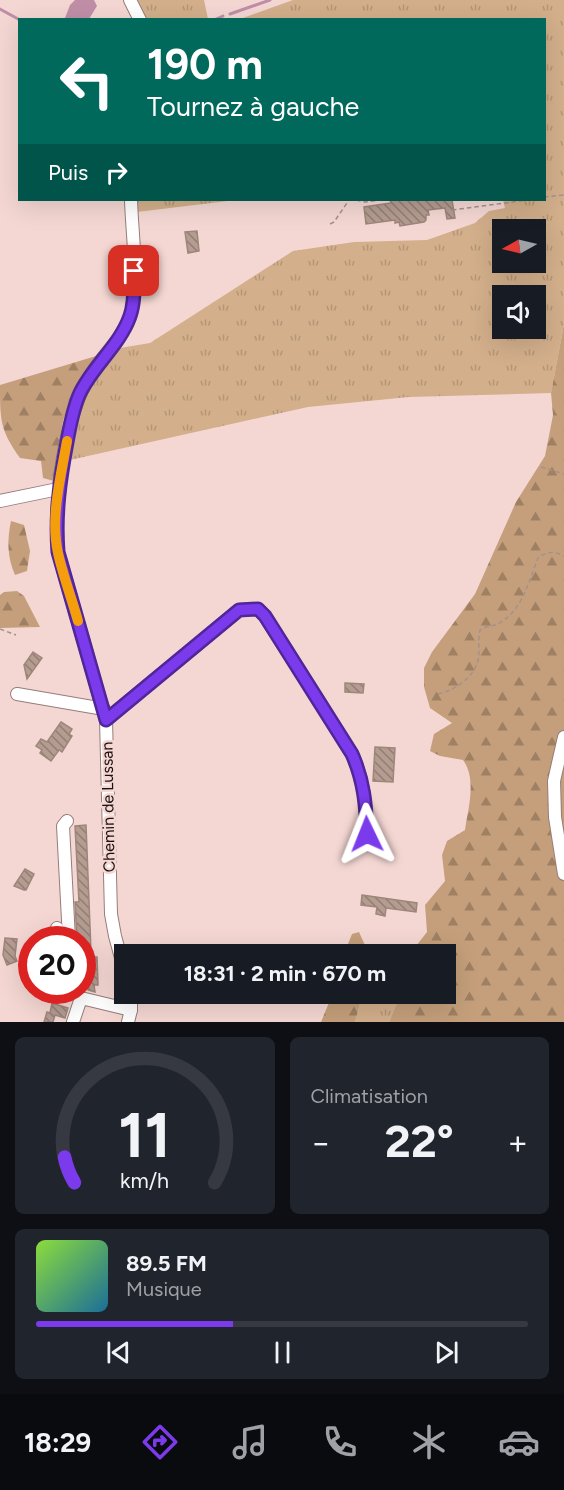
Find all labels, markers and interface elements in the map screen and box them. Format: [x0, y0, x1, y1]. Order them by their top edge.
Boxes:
text: 190 m [147, 39, 263, 90]
icon: left [48, 42, 126, 120]
text: Tournez à gauche [147, 90, 359, 123]
icon: right [100, 156, 133, 189]
text: Puis [48, 159, 88, 186]
north arrow [492, 219, 546, 273]
map controls [492, 219, 546, 339]
pin [108, 245, 159, 296]
icon: arrive [117, 254, 150, 287]
button: sound [492, 285, 546, 339]
street label: Chemin de Lussan [97, 741, 119, 873]
position arrow [335, 802, 399, 866]
speed limit sign: 20 [18, 926, 96, 1004]
text: 18:31 · 2 min · 670 m [184, 960, 386, 987]
text: Climatisation [311, 1084, 428, 1108]
text: 11 [118, 1098, 171, 1173]
text: 22° [385, 1114, 454, 1168]
text: − [311, 1123, 331, 1162]
text: + [507, 1123, 528, 1162]
text: km/h [120, 1168, 169, 1193]
text: 89.5 FM [126, 1250, 207, 1277]
text: Musique [126, 1277, 202, 1301]
icon: previous [102, 1336, 135, 1369]
icon: pause [266, 1336, 299, 1369]
icon: next [430, 1336, 463, 1369]
icon: directions [139, 1421, 181, 1463]
icon: music [229, 1421, 271, 1463]
icon: phone [319, 1421, 361, 1463]
icon: climate [408, 1421, 450, 1463]
icon: car [498, 1421, 540, 1463]
text: 18:29 [24, 1426, 91, 1459]

